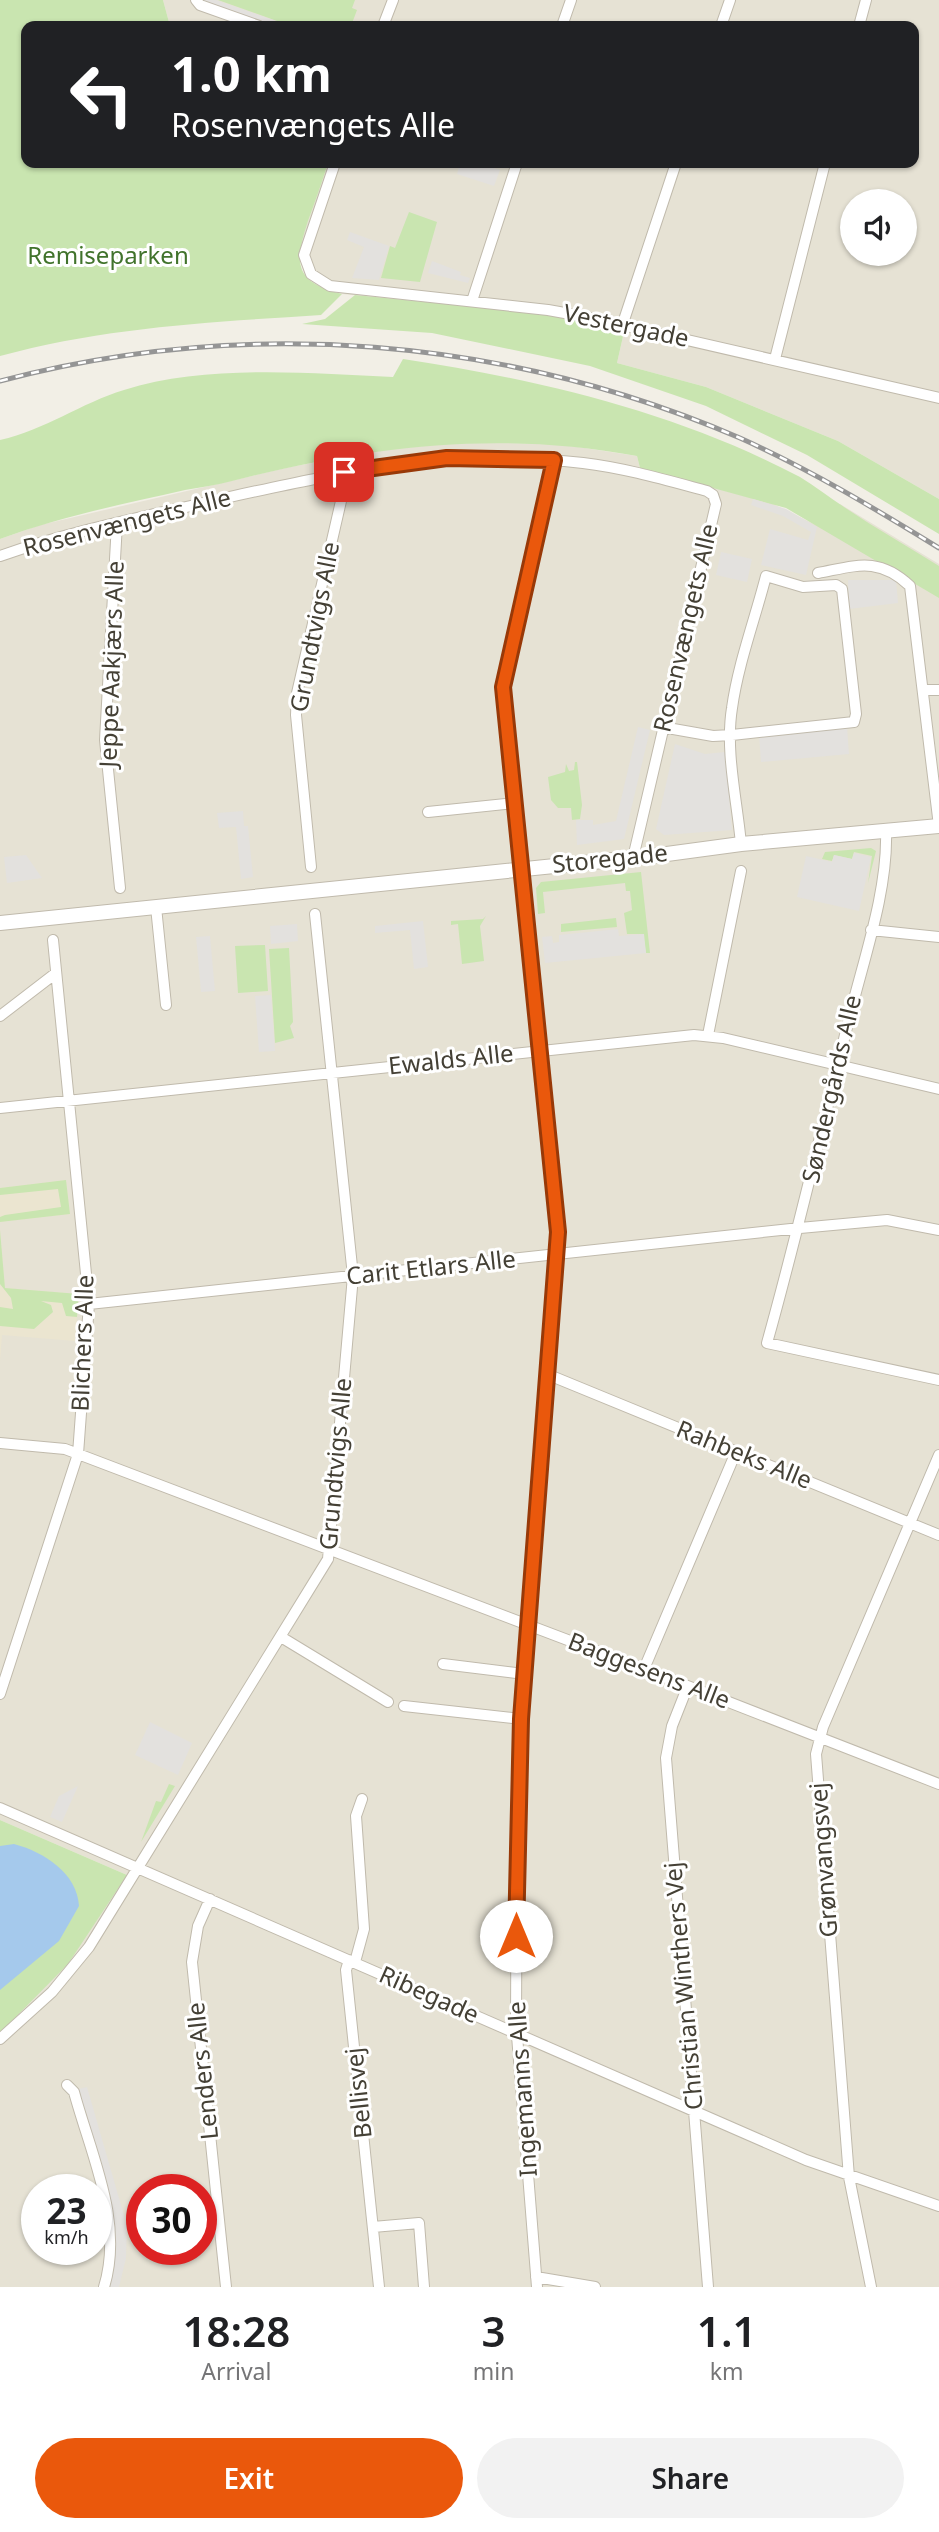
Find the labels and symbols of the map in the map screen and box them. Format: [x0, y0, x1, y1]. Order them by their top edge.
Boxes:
park label: Remiseparken [27, 238, 189, 271]
street label: Vestergade [561, 295, 692, 354]
pin [314, 442, 374, 502]
street label: Rosenvængets Alle [19, 480, 234, 563]
street label: Rosenvængets Alle [645, 520, 725, 735]
street label: Grundtvigs Alle [281, 539, 346, 715]
street label: Jeppe Aakjærs Alle [90, 560, 131, 770]
street label: Storegade [551, 835, 669, 880]
street label: Søndergårds Alle [793, 991, 868, 1186]
street label: Ewalds Alle [387, 1036, 515, 1081]
street label: Carit Etlars Alle [344, 1241, 517, 1292]
street label: Blichers Alle [63, 1274, 100, 1412]
street label: Grundtvigs Alle [311, 1376, 358, 1551]
street label: Rahbeks Alle [672, 1411, 817, 1496]
street label: Baggesens Alle [564, 1624, 735, 1716]
street label: Grønvangsvej [801, 1782, 844, 1939]
street label: Christian Winthers Vej [655, 1861, 710, 2111]
position arrow [479, 1899, 553, 1973]
street label: Ribegade [375, 1957, 485, 2030]
street label: Ingemanns Alle [499, 2000, 544, 2178]
street label: Lenders Alle [178, 2001, 225, 2142]
street label: Bellisvej [336, 2046, 379, 2140]
speed limit sign: 30 [126, 2174, 217, 2265]

